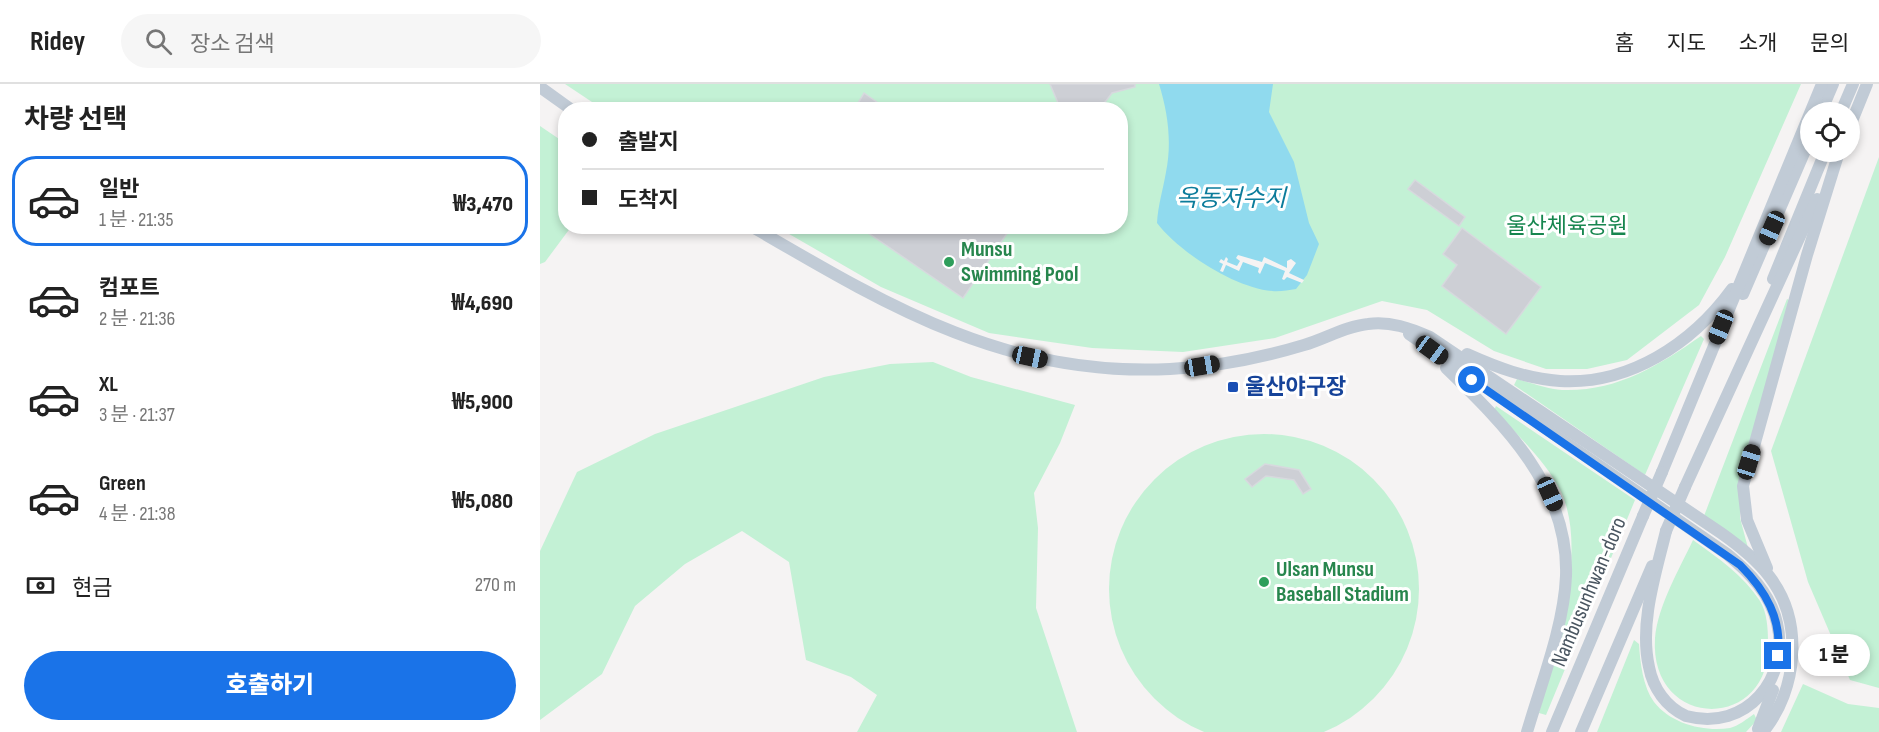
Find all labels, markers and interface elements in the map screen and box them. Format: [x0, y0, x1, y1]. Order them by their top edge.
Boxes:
search box [121, 14, 541, 68]
text: Ridey [30, 25, 85, 58]
icon: search [142, 25, 175, 58]
text: 장소 검색 [190, 31, 275, 58]
text: 홈 [1615, 31, 1634, 56]
text: 지도 [1667, 31, 1706, 56]
text: 소개 [1739, 31, 1777, 56]
text: 문의 [1810, 31, 1849, 56]
map controls [1800, 102, 1860, 162]
button: locate [1800, 102, 1860, 162]
text: 차량 선택 [24, 104, 128, 136]
text: 출발지 [618, 129, 679, 156]
icon: car [27, 174, 81, 228]
text: 일반 [99, 176, 139, 203]
water label: 옥동저수지 [1176, 184, 1288, 213]
text: 도착지 [618, 187, 679, 214]
text: ₩3,470 [453, 191, 513, 218]
text: 1 분 · 21:35 [99, 208, 173, 232]
car [1756, 208, 1788, 248]
park label: 울산체육공원 [1506, 213, 1628, 240]
place label: Munsu Swimming Pool [961, 236, 1078, 288]
marker: Munsu Swimming Pool [942, 255, 956, 269]
icon: car [27, 273, 81, 327]
text: 컴포트 [99, 275, 160, 302]
text: ₩4,690 [451, 290, 513, 317]
text: 2 분 · 21:36 [99, 307, 175, 331]
car [1706, 307, 1736, 347]
car [1412, 332, 1452, 368]
car [1011, 344, 1049, 370]
car [1183, 354, 1221, 378]
route start [1458, 366, 1485, 393]
text: XL [99, 371, 118, 398]
icon: car [27, 372, 81, 426]
place label: 울산야구장 [1245, 374, 1346, 401]
marker: 울산야구장 [1226, 380, 1240, 394]
text: ₩5,900 [452, 389, 513, 416]
text: 3 분 · 21:37 [99, 403, 175, 427]
car [1735, 442, 1763, 482]
text: Green [99, 470, 146, 497]
icon: car [27, 471, 81, 525]
car [1534, 474, 1566, 514]
text: ₩5,080 [452, 488, 513, 515]
text: 4 분 · 21:38 [99, 502, 176, 526]
street label: Nambusunhwan-doro [1545, 513, 1633, 671]
place label: Ulsan Munsu Baseball Stadium [1276, 556, 1409, 608]
icon: cash [24, 569, 57, 602]
text: 270 m [475, 573, 516, 597]
text: 현금 [72, 575, 112, 602]
marker: Ulsan Munsu Baseball Stadium [1257, 575, 1271, 589]
callout: 1 분 [1799, 635, 1871, 677]
route end [1764, 642, 1791, 669]
text: 1 분 [1819, 643, 1849, 667]
button: 호출하기 [24, 651, 516, 720]

